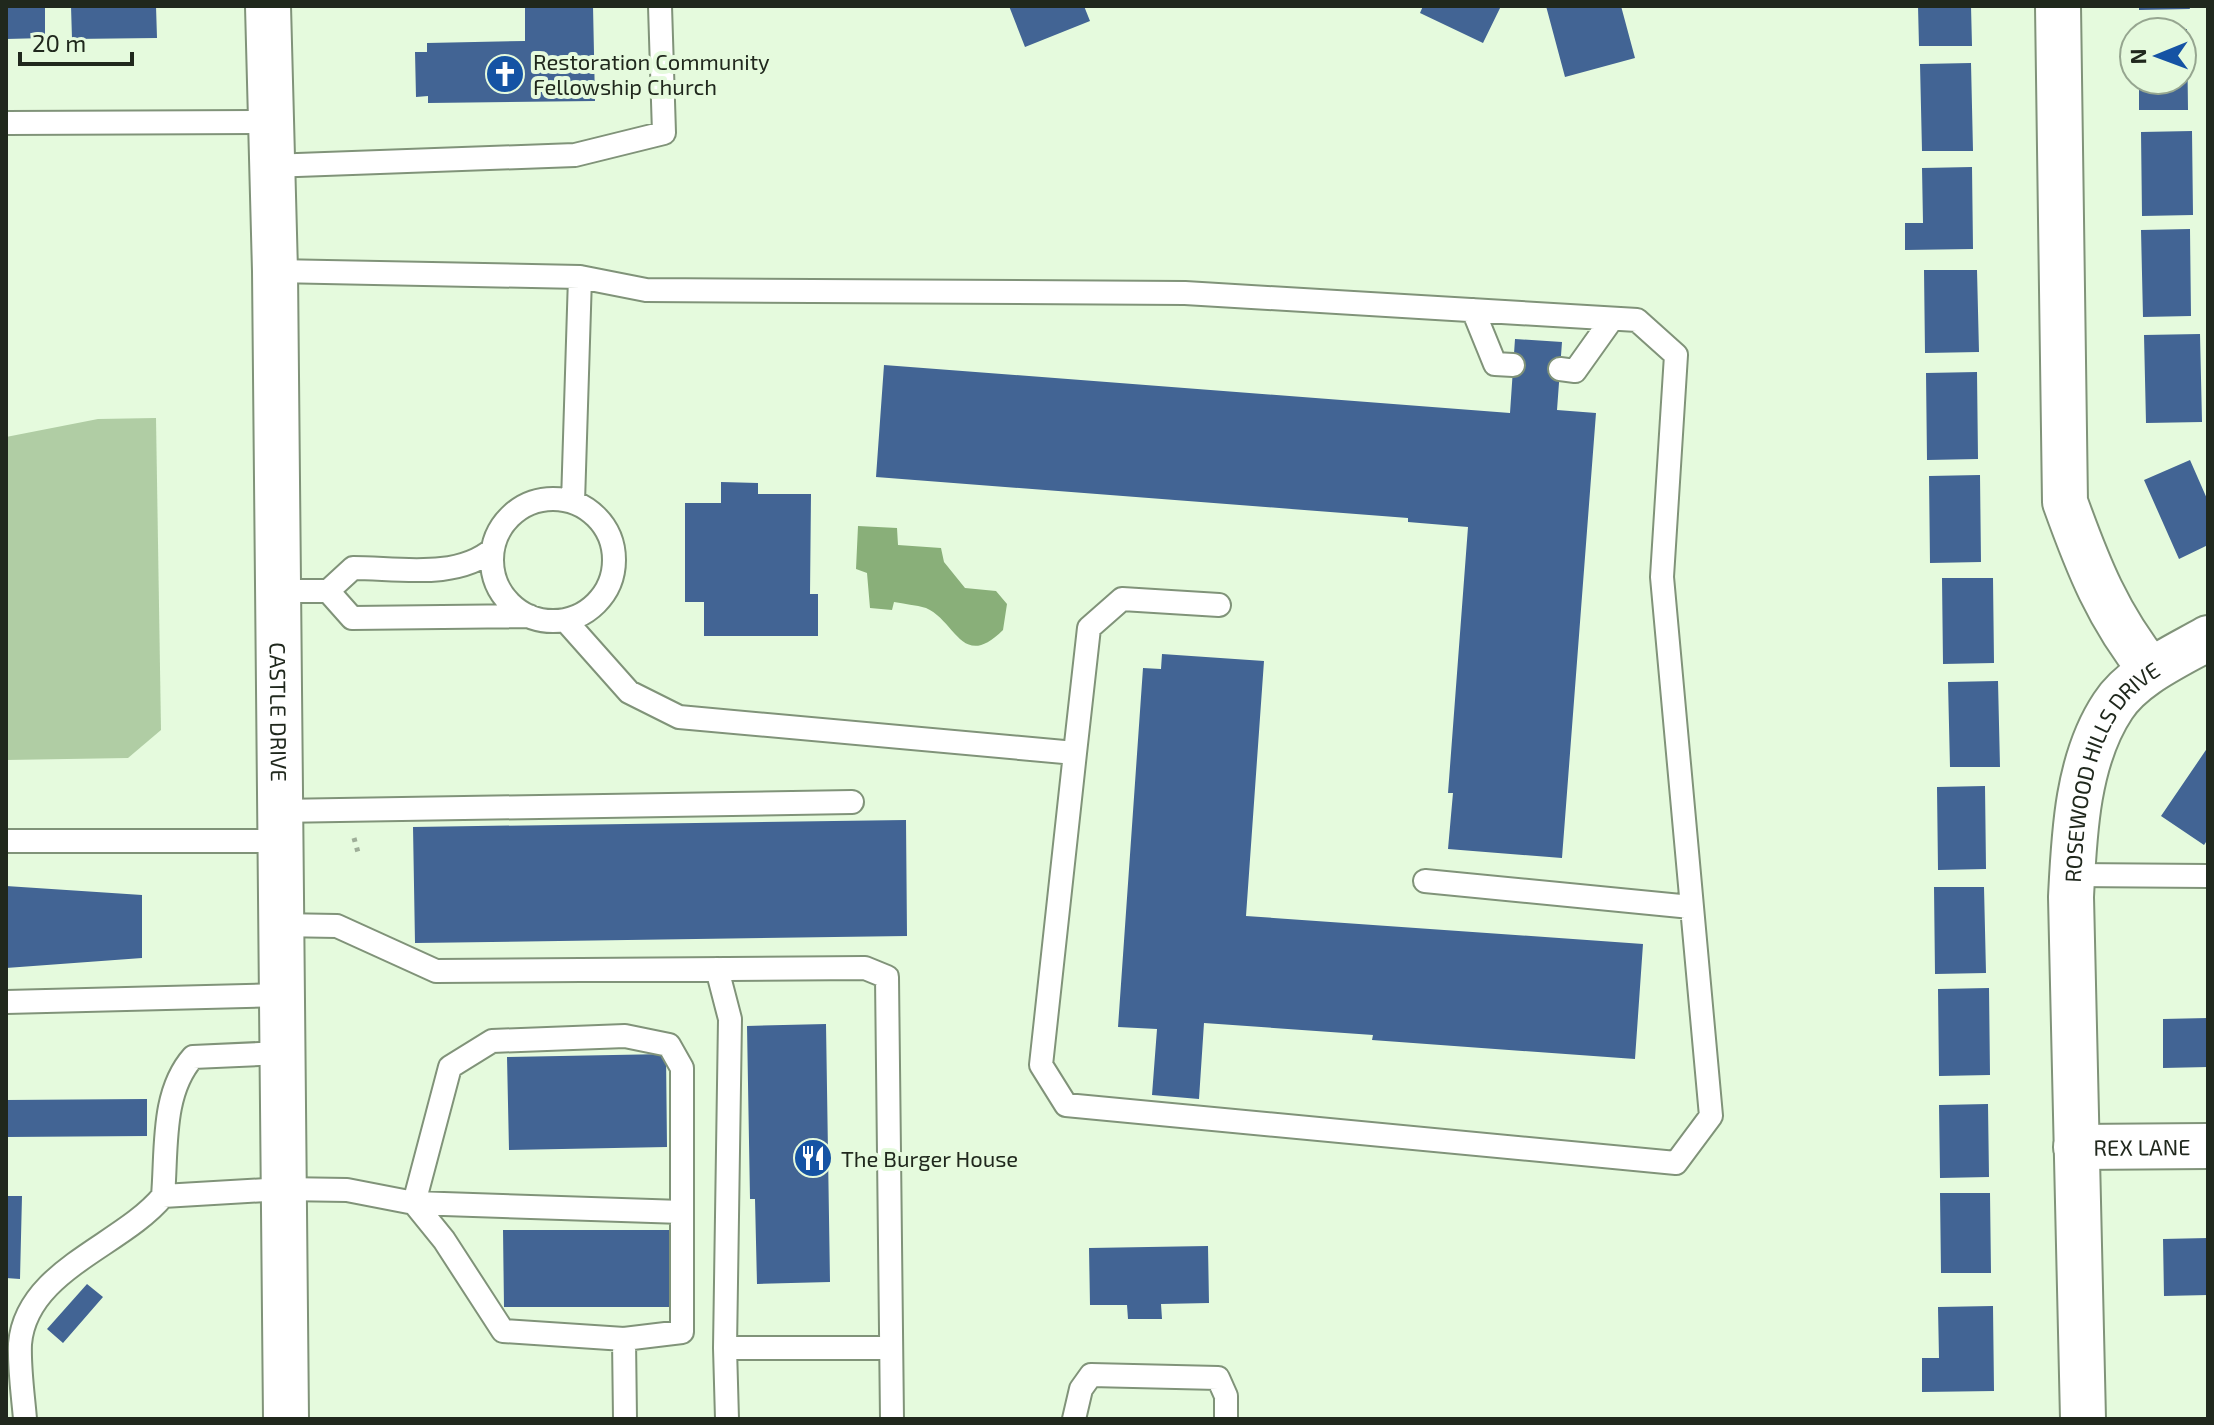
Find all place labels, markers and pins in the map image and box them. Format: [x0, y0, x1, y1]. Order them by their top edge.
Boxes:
place label: Restoration Community Fellowship Church [533, 48, 770, 99]
church icon: Restoration Community Fellowship Church [484, 53, 526, 95]
restaurant icon: The Burger House [792, 1137, 834, 1179]
place label: The Burger House [841, 1145, 1018, 1171]

